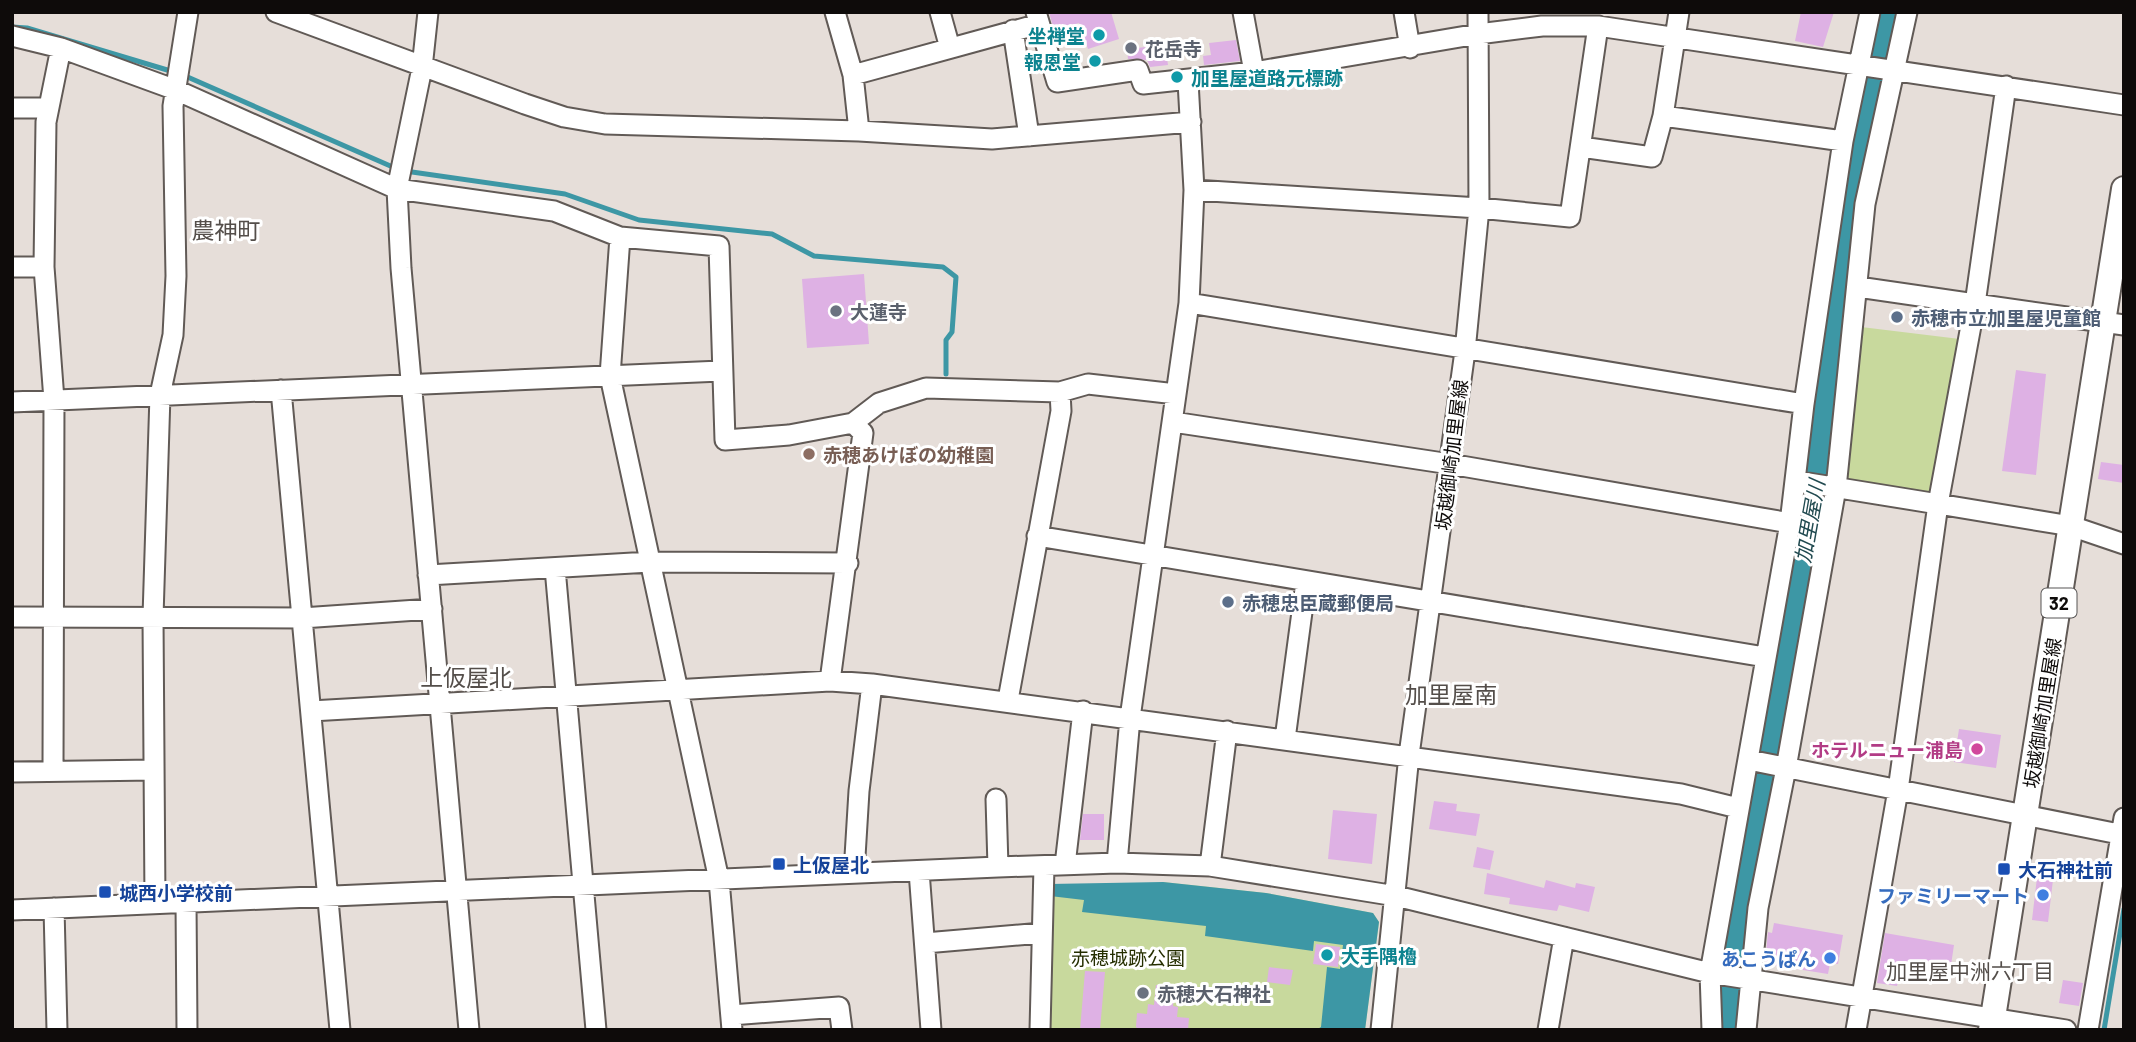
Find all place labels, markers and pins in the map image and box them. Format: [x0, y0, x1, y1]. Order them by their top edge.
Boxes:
place label: 坐禅堂 [1028, 24, 1085, 47]
marker: 坐禅堂 [1091, 27, 1107, 43]
place label: 花岳寺 [1145, 37, 1202, 60]
marker: 花岳寺 [1123, 40, 1139, 56]
place label: 報恩堂 [1024, 50, 1081, 73]
marker: 報恩堂 [1087, 53, 1103, 69]
place label: 加里屋道路元標跡 [1191, 66, 1343, 89]
marker: 加里屋道路元標跡 [1169, 69, 1185, 85]
place label: 大蓮寺 [850, 300, 907, 323]
marker: 大蓮寺 [828, 303, 844, 319]
place label: 赤穂市立加里屋児童館 [1911, 306, 2101, 329]
marker: 赤穂市立加里屋児童館 [1889, 309, 1905, 325]
place label: 赤穂あけぼの幼稚園 [823, 443, 994, 466]
marker: 赤穂あけぼの幼稚園 [801, 446, 817, 462]
place label: 赤穂忠臣蔵郵便局 [1242, 591, 1394, 614]
marker: 赤穂忠臣蔵郵便局 [1220, 594, 1236, 610]
place label: ホテルニュー浦島 [1811, 738, 1963, 761]
marker: ホテルニュー浦島 [1969, 741, 1985, 757]
place label: 上仮屋北 [793, 853, 869, 876]
marker: 上仮屋北 [771, 856, 787, 872]
place label: 大石神社前 [2018, 858, 2113, 881]
marker: 大石神社前 [1996, 861, 2012, 877]
place label: 城西小学校前 [119, 881, 233, 904]
marker: 城西小学校前 [97, 884, 113, 900]
place label: ファミリーマート [1877, 884, 2029, 907]
marker: ファミリーマート [2035, 887, 2051, 903]
place label: 大手隅櫓 [1341, 944, 1417, 967]
marker: 大手隅櫓 [1319, 947, 1335, 963]
place label: あこうぱん [1721, 947, 1816, 970]
marker: あこうぱん [1822, 950, 1838, 966]
place label: 赤穂大石神社 [1157, 982, 1271, 1005]
marker: 赤穂大石神社 [1135, 985, 1151, 1001]

